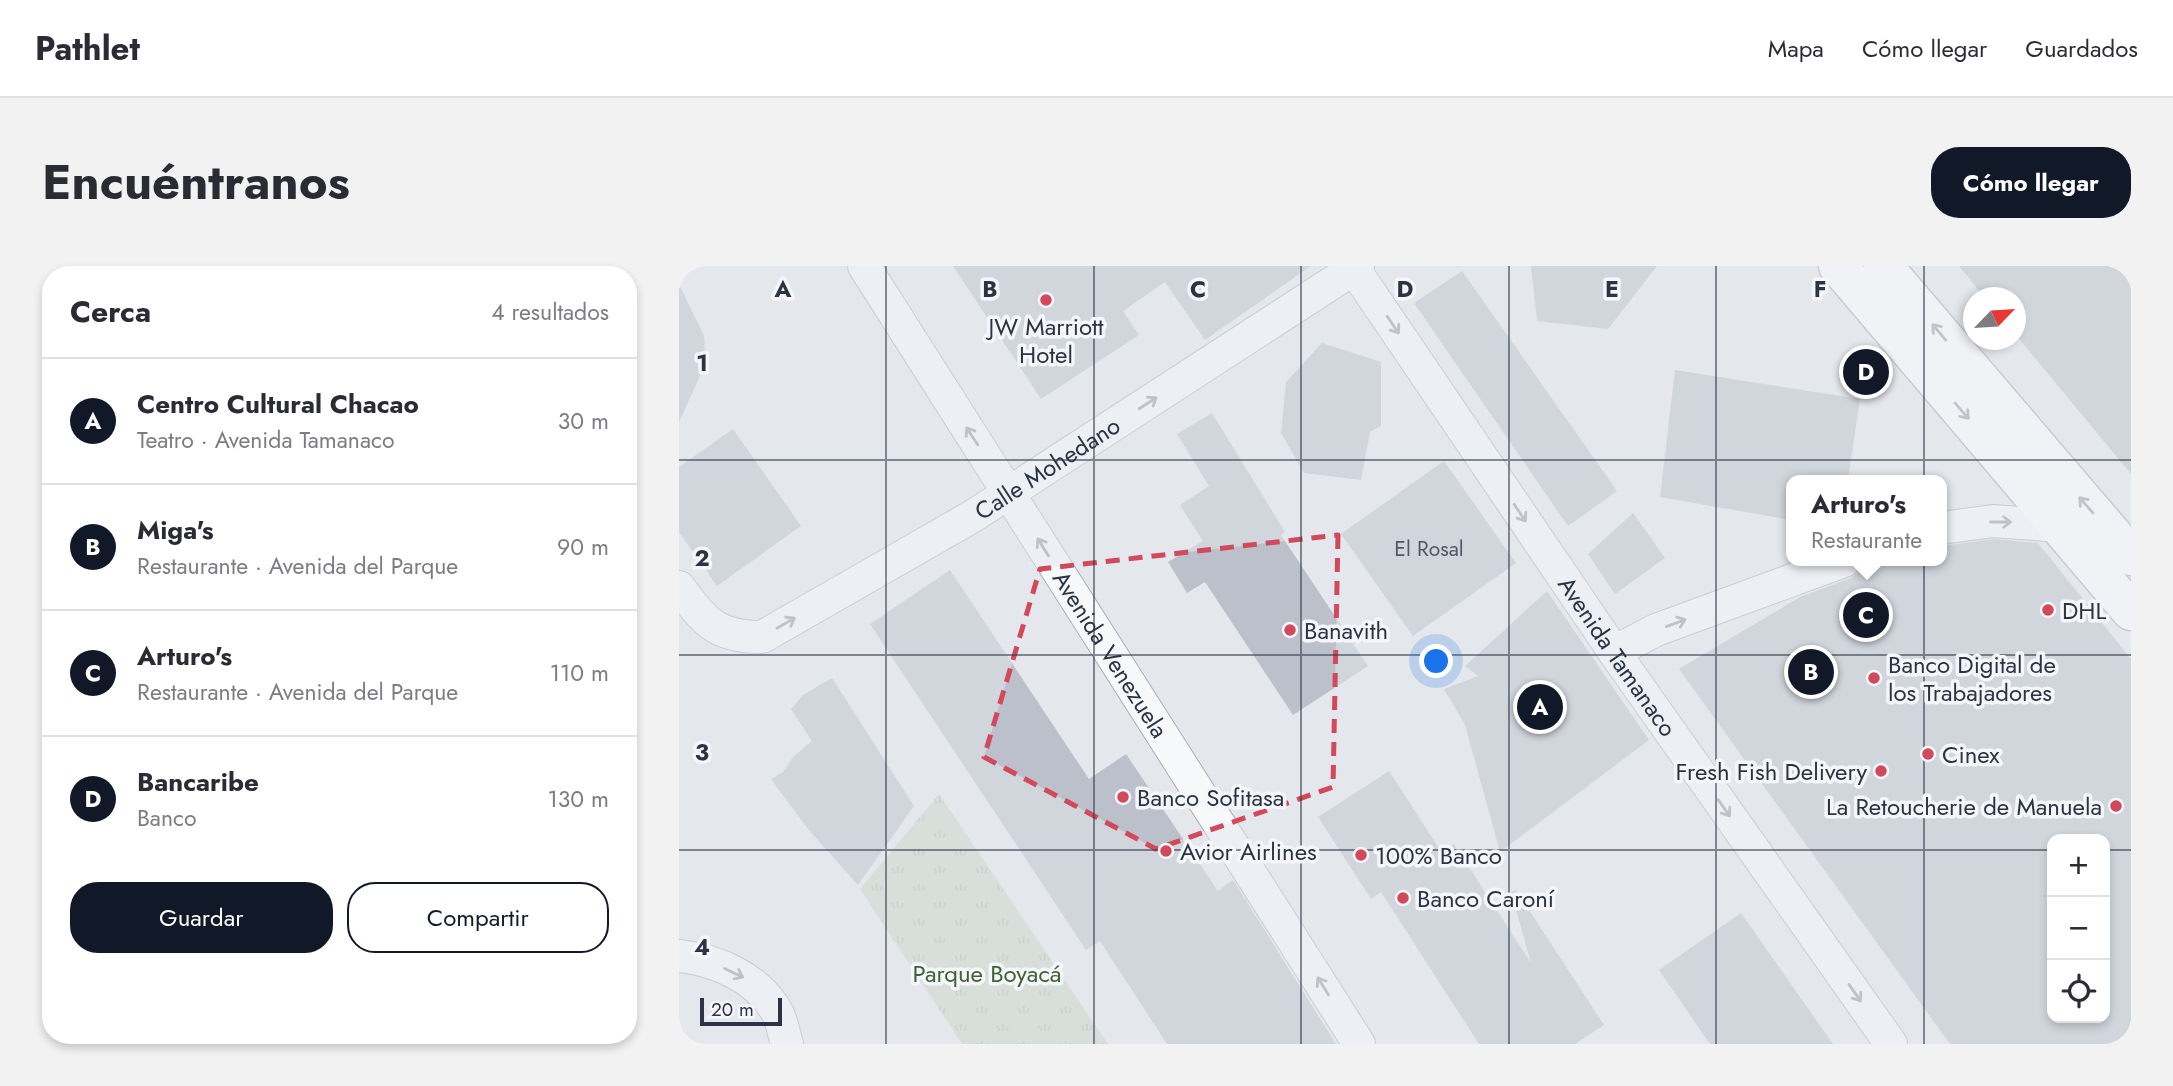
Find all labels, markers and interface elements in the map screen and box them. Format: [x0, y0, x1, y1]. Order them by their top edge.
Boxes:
text: Pathlet [35, 25, 140, 72]
text: Mapa [1768, 31, 1824, 66]
text: Cómo llegar [1862, 31, 1987, 66]
text: Guardados [2025, 31, 2138, 66]
text: Encuéntranos [42, 147, 350, 217]
button: Cómo llegar [1931, 147, 2131, 218]
text: A [774, 272, 792, 306]
text: B [982, 272, 998, 306]
text: C [1190, 272, 1206, 306]
text: D [1397, 272, 1414, 306]
text: E [1605, 272, 1619, 306]
text: F [1814, 272, 1826, 306]
north arrow [1963, 287, 2026, 350]
text: Cerca [70, 290, 151, 333]
marker: JW Marriott Hotel [1038, 292, 1054, 308]
text: 4 resultados [491, 295, 609, 329]
place label: JW Marriott Hotel [985, 309, 1104, 372]
one-way arrow [1386, 315, 1400, 334]
one-way arrow [1931, 323, 1947, 341]
text: 1 [696, 346, 708, 380]
pin: D [1843, 346, 1889, 398]
text: Centro Cultural Chacao [137, 385, 419, 423]
one-way arrow [1137, 396, 1157, 410]
one-way arrow [1954, 402, 1970, 420]
text: A [85, 404, 101, 438]
text: 30 m [558, 404, 609, 438]
street label: Calle Mohedano [967, 408, 1127, 528]
text: Teatro · Avenida Tamanaco [137, 423, 395, 457]
one-way arrow [964, 426, 978, 446]
popup [1786, 475, 1947, 566]
text: Arturo's [1811, 485, 1906, 523]
one-way arrow [2078, 497, 2094, 515]
one-way arrow [1513, 503, 1527, 522]
text: Miga's [137, 511, 214, 549]
one-way arrow [1989, 515, 2012, 529]
text: Restaurante [1811, 523, 1922, 557]
text: B [85, 530, 101, 564]
text: 90 m [557, 530, 609, 564]
house number: El Rosal [1394, 534, 1464, 564]
one-way arrow [1035, 537, 1049, 557]
text: 2 [694, 541, 710, 575]
text: Restaurante · Avenida del Parque [137, 549, 458, 583]
street label: Avenida Venezuela [1045, 564, 1177, 745]
street label: Avenida Tamanaco [1550, 569, 1686, 743]
pin: C [1843, 589, 1889, 641]
place label: DHL [2062, 593, 2106, 628]
marker: DHL [2040, 602, 2056, 618]
place label: Banavith [1304, 613, 1388, 648]
one-way arrow [775, 616, 796, 629]
one-way arrow [1664, 616, 1686, 628]
marker: Banavith [1282, 622, 1298, 638]
text: Arturo's [137, 637, 232, 675]
your location [1419, 644, 1453, 678]
pin: B [1788, 646, 1834, 698]
place label: Banco Digital de los Trabajadores [1888, 647, 2056, 710]
text: C [85, 656, 101, 690]
text: 110 m [550, 656, 609, 690]
marker: Banco Digital de los Trabajadores [1866, 670, 1882, 686]
text: Restaurante · Avenida del Parque [137, 675, 458, 709]
pin: A [1517, 681, 1563, 733]
text: 3 [695, 735, 709, 769]
place label: Cinex [1942, 737, 2000, 772]
marker: Cinex [1920, 746, 1936, 762]
place label: Fresh Fish Delivery [1676, 754, 1867, 789]
text: Bancaribe [137, 763, 259, 801]
marker: Fresh Fish Delivery [1873, 763, 1889, 779]
place label: Banco Sofitasa [1137, 780, 1284, 815]
text: D [85, 782, 101, 816]
text: 130 m [547, 782, 609, 816]
marker: Banco Sofitasa [1115, 789, 1131, 805]
place label: La Retoucherie de Manuela [1826, 789, 2102, 824]
one-way arrow [1717, 798, 1731, 817]
marker: La Retoucherie de Manuela [2108, 798, 2124, 814]
text: Banco [137, 801, 197, 835]
place label: Avior Airlines [1180, 834, 1317, 869]
map controls [2047, 834, 2110, 1023]
button: + [2047, 834, 2110, 897]
place label: 100% Banco [1375, 838, 1502, 873]
marker: Avior Airlines [1158, 843, 1174, 859]
marker: 100% Banco [1353, 847, 1369, 863]
place label: Banco Caroní [1417, 881, 1555, 916]
button: Guardar [70, 882, 333, 953]
button: Compartir [347, 882, 609, 953]
marker: Banco Caroní [1395, 890, 1411, 906]
button: − [2047, 897, 2110, 960]
text: 4 [694, 930, 710, 964]
park label: Parque Boyacá [912, 956, 1062, 991]
button: locate [2047, 960, 2110, 1023]
one-way arrow [723, 966, 744, 980]
one-way arrow [1315, 977, 1329, 997]
one-way arrow [1848, 983, 1862, 1002]
scale bar [700, 995, 782, 1027]
text: 20 m [711, 996, 754, 1023]

